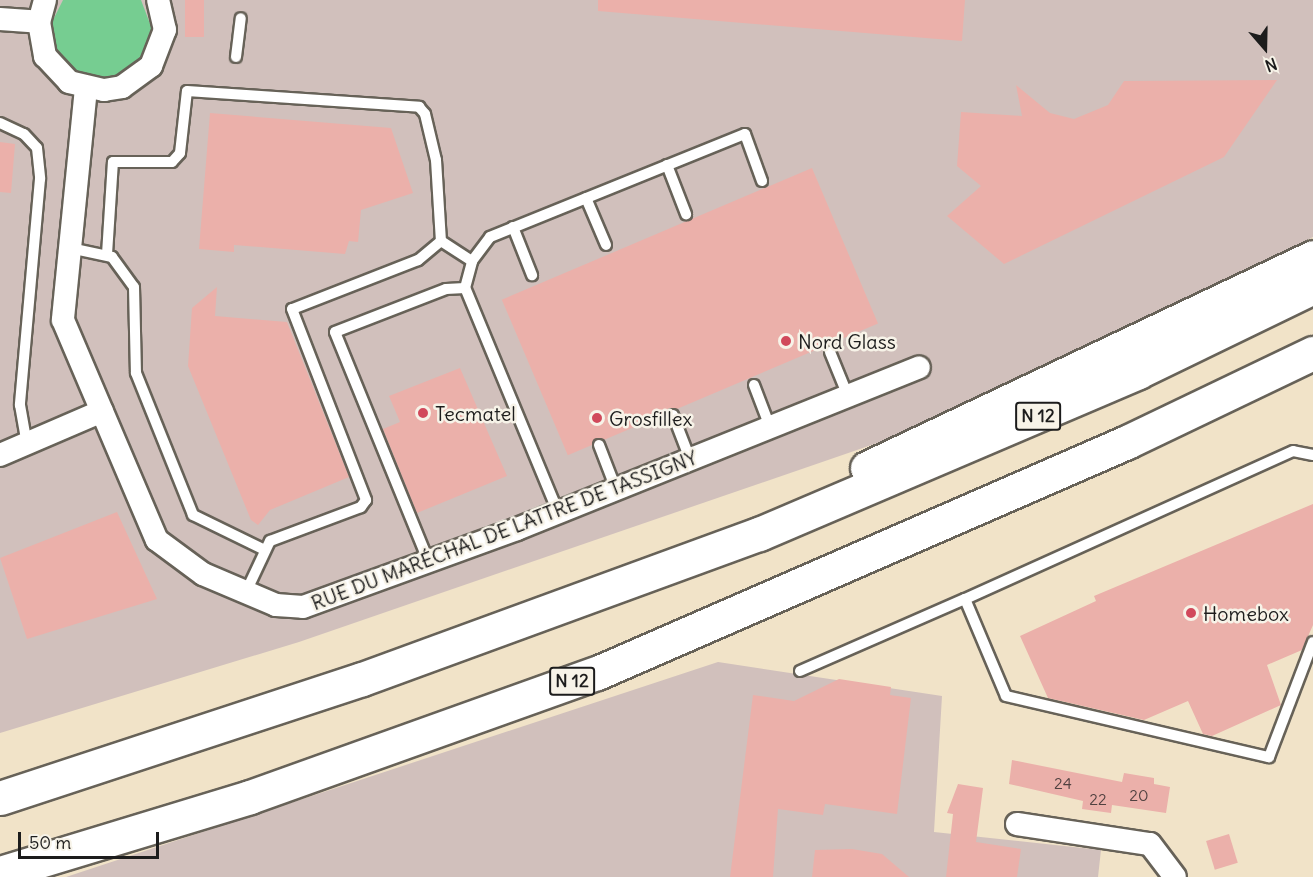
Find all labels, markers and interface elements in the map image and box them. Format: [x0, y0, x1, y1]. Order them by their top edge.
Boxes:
north arrow [1235, 18, 1295, 78]
text: N [1263, 54, 1280, 76]
place label: Nord Glass [798, 329, 896, 353]
marker: Nord Glass [779, 334, 793, 348]
place label: Tecmatel [435, 401, 516, 425]
road number: N 12 [1014, 401, 1062, 431]
marker: Tecmatel [416, 406, 430, 420]
place label: Grosfillex [609, 406, 692, 430]
marker: Grosfillex [590, 411, 604, 425]
street label: RUE DU MARÉCHAL DE LATTRE DE TASSIGNY [308, 445, 700, 615]
place label: Homebox [1203, 601, 1289, 625]
marker: Homebox [1184, 606, 1198, 620]
road number: N 12 [548, 666, 596, 696]
house number: 24 [1054, 773, 1072, 793]
house number: 20 [1129, 785, 1149, 805]
house number: 22 [1089, 789, 1107, 809]
scale bar [21, 820, 162, 858]
text: 50 m [29, 831, 71, 854]

